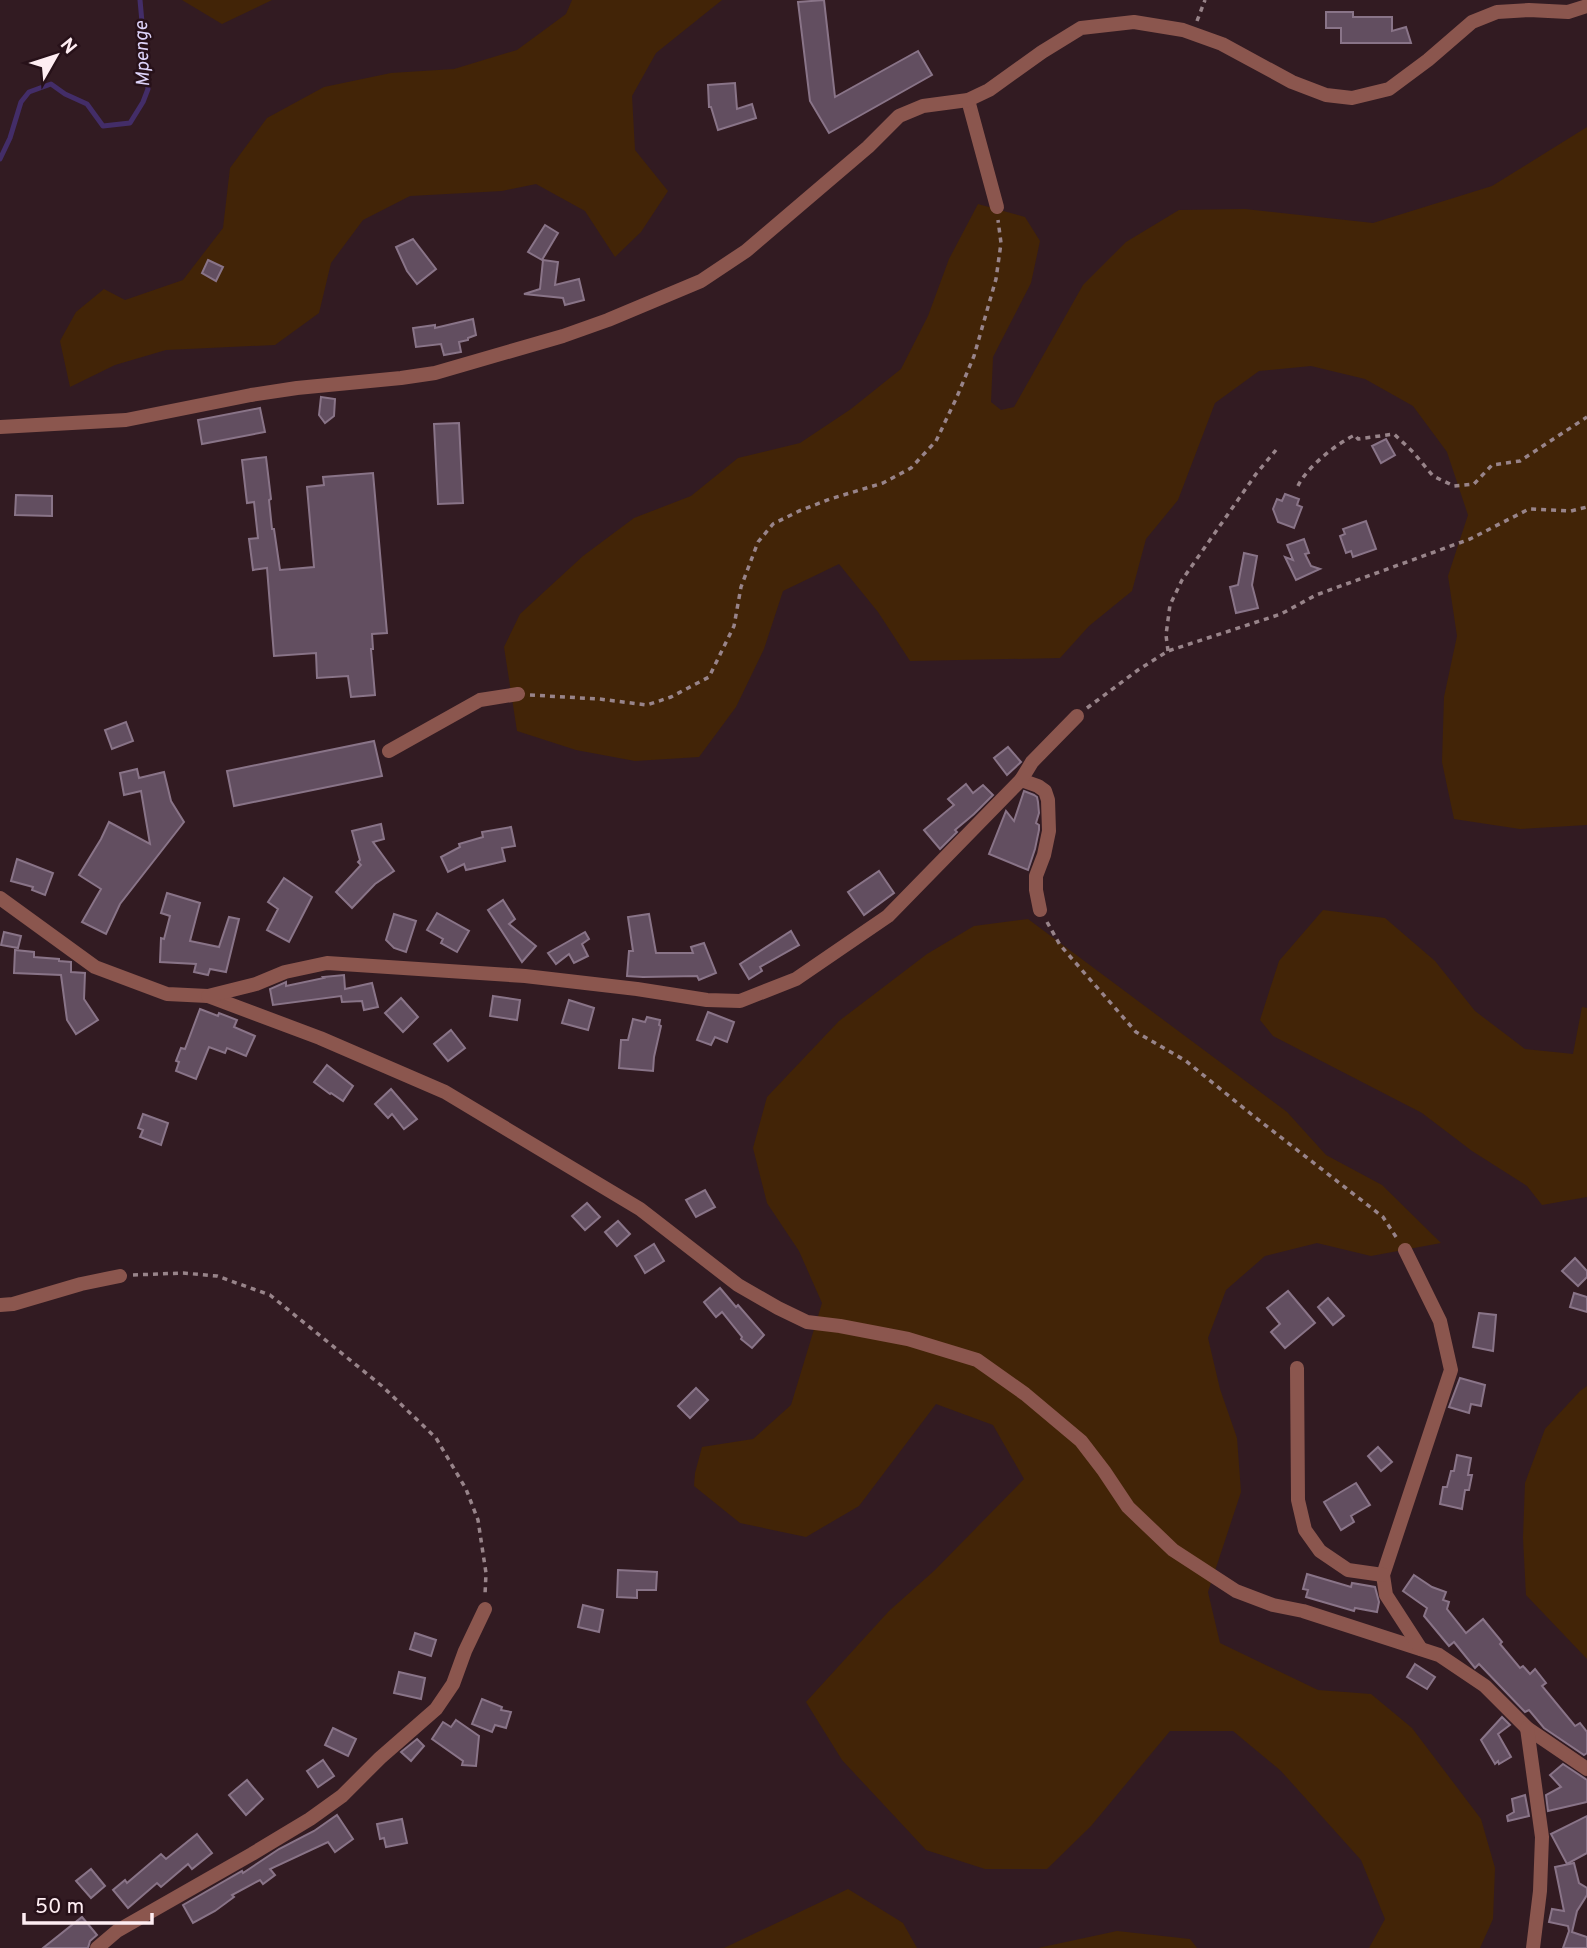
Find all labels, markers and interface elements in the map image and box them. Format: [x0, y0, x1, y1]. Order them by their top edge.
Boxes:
north arrow [21, 21, 91, 91]
water label: Mpenge [130, 21, 156, 87]
text: N [54, 34, 81, 59]
scale bar [24, 1882, 152, 1926]
text: 50 m [35, 1894, 84, 1921]

